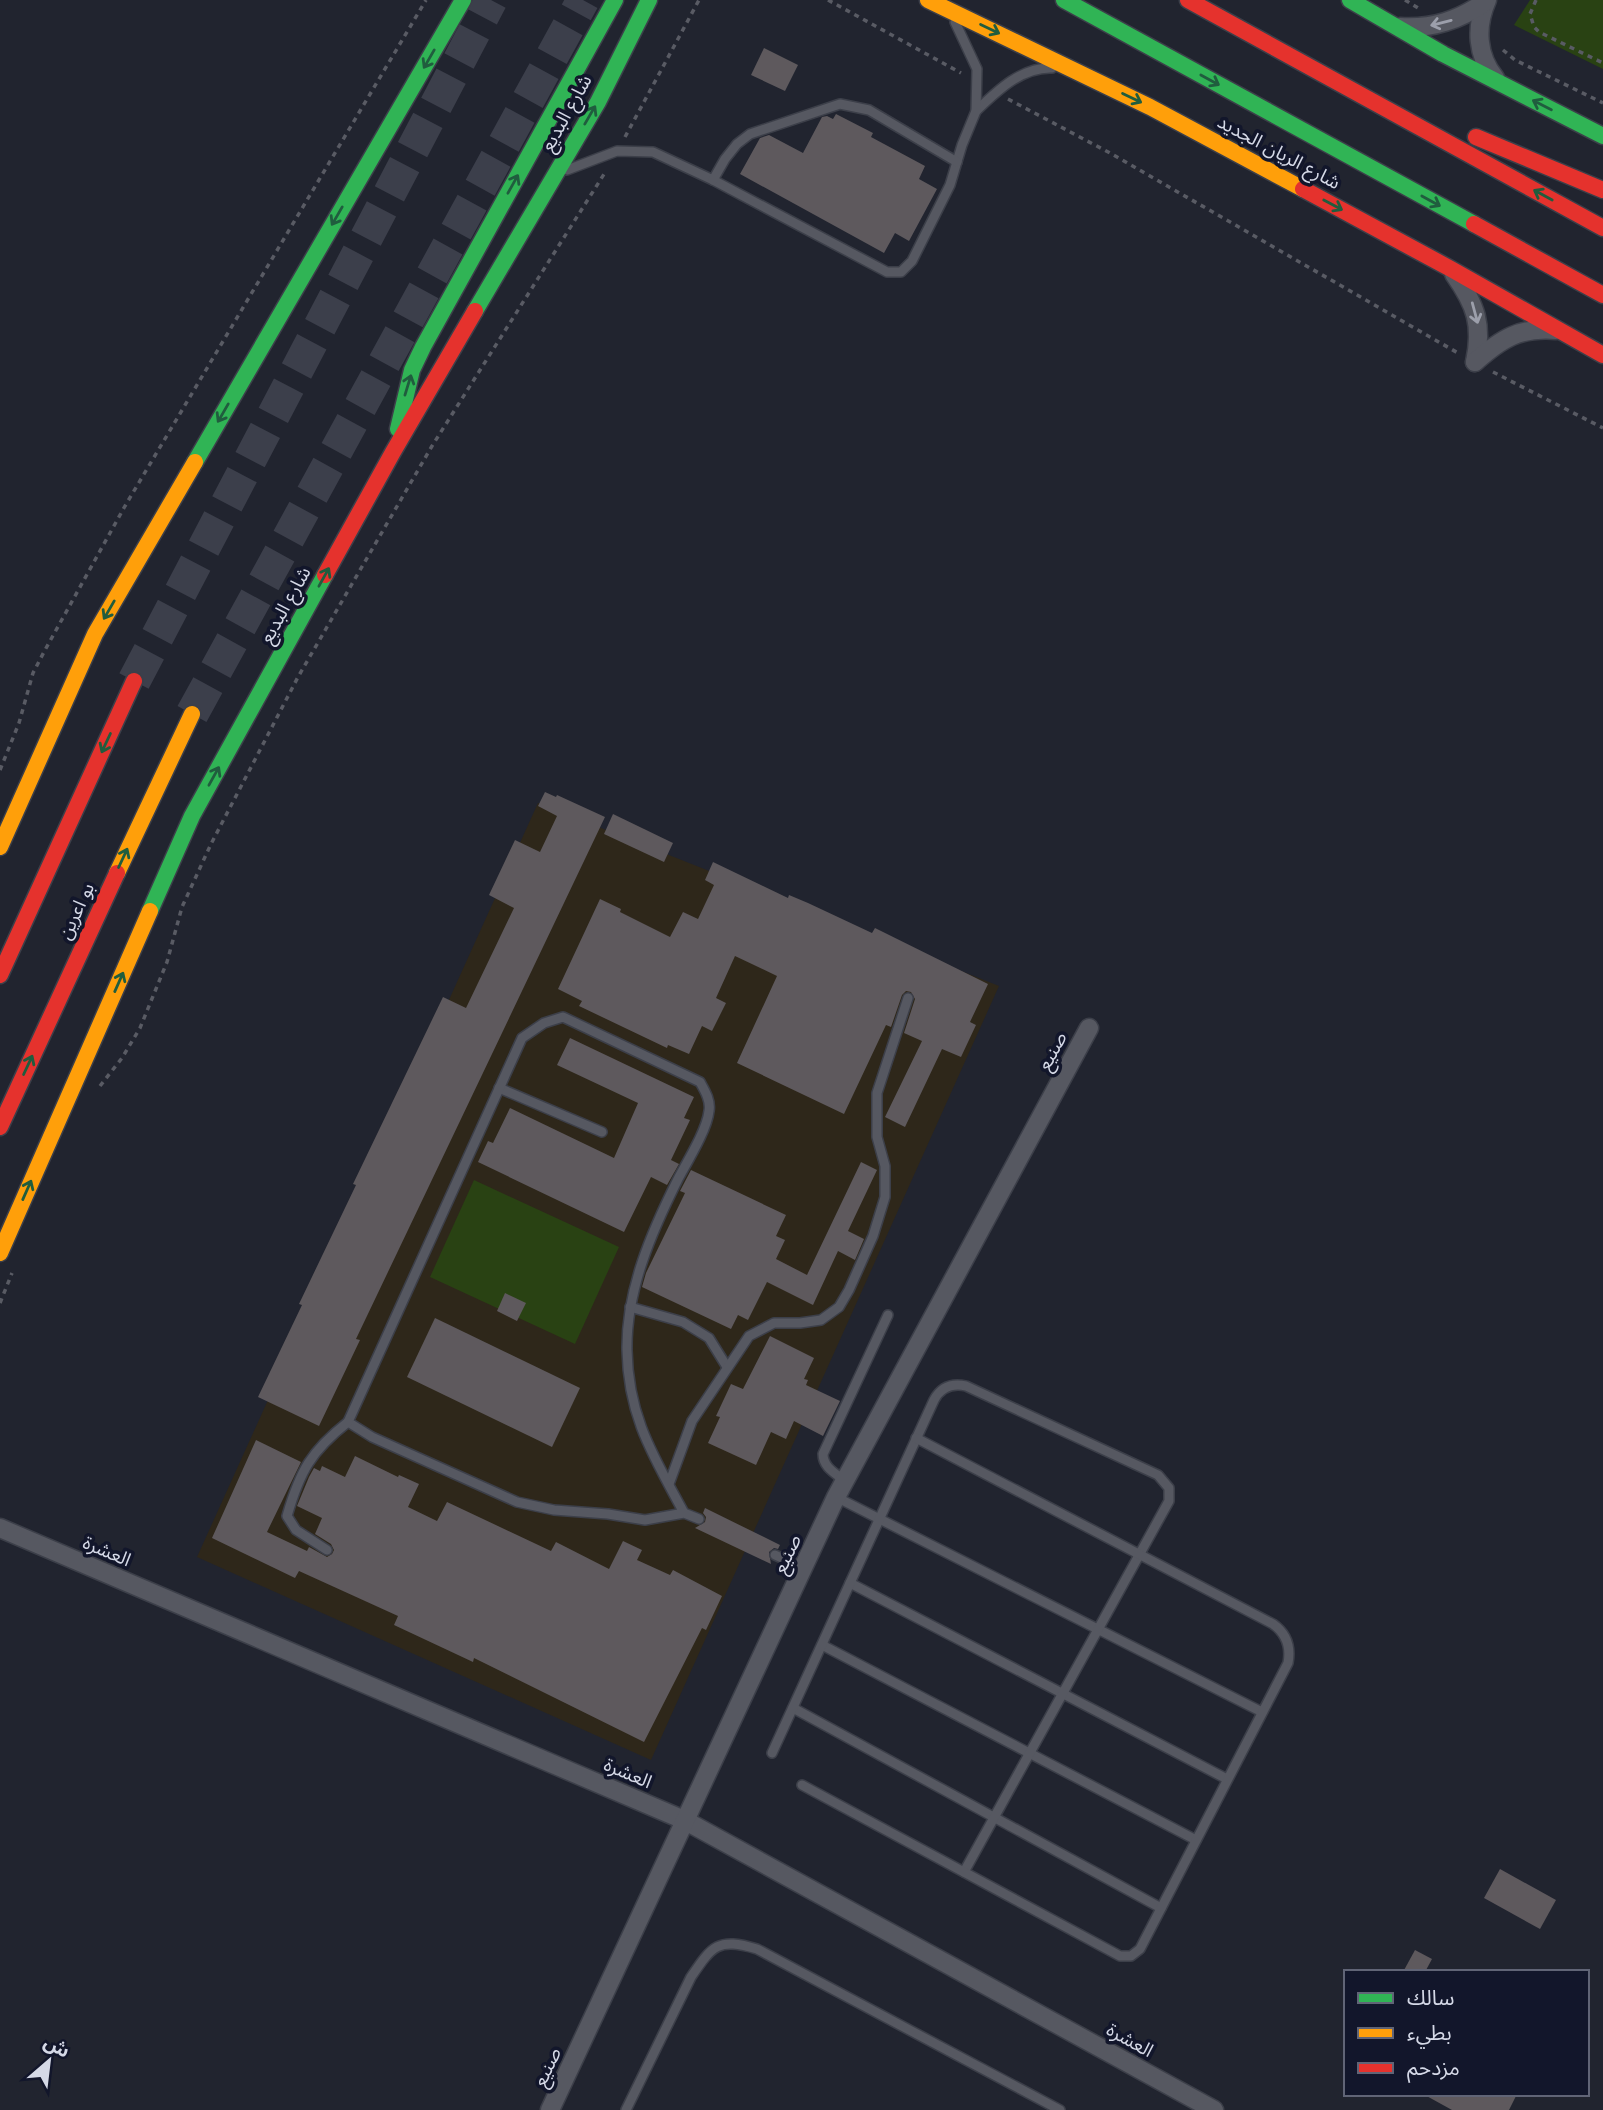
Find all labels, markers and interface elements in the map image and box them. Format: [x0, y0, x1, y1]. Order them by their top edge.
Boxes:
one-way arrow [1430, 17, 1453, 30]
one-way arrow [979, 23, 1000, 37]
one-way arrow [421, 49, 435, 69]
street label: شارع البديع [536, 71, 599, 157]
one-way arrow [1200, 73, 1220, 87]
one-way arrow [1121, 92, 1142, 105]
one-way arrow [1532, 98, 1553, 112]
one-way arrow [583, 106, 597, 126]
street label: شارع الريان الجديد [1213, 110, 1344, 196]
one-way arrow [506, 174, 520, 194]
one-way arrow [1533, 188, 1554, 201]
one-way arrow [1421, 194, 1441, 208]
one-way arrow [1322, 198, 1342, 212]
one-way arrow [330, 205, 344, 225]
one-way arrow [1469, 301, 1482, 324]
one-way arrow [402, 374, 415, 396]
one-way arrow [216, 402, 230, 422]
street label: شارع البديع [255, 563, 318, 649]
one-way arrow [318, 567, 332, 587]
one-way arrow [102, 599, 116, 619]
one-way arrow [99, 732, 112, 753]
one-way arrow [208, 766, 222, 786]
one-way arrow [117, 848, 130, 869]
street label: بو اعرين [53, 879, 99, 943]
one-way arrow [113, 972, 126, 993]
street label: صنيع [1032, 1028, 1074, 1076]
one-way arrow [22, 1055, 36, 1076]
one-way arrow [21, 1180, 34, 1201]
street label: العشرة [80, 1531, 134, 1571]
street label: صنيع [768, 1531, 809, 1579]
street label: العشرة [601, 1753, 655, 1793]
legend [1344, 1970, 1589, 2096]
text: سالك [1407, 1985, 1454, 2010]
street label: العشرة [1103, 2018, 1157, 2062]
text: بطيء [1407, 2020, 1452, 2049]
north arrow [14, 2026, 84, 2096]
text: ش [40, 2030, 74, 2063]
street label: صنيع [528, 2044, 569, 2092]
text: مزدحم [1407, 2055, 1460, 2083]

